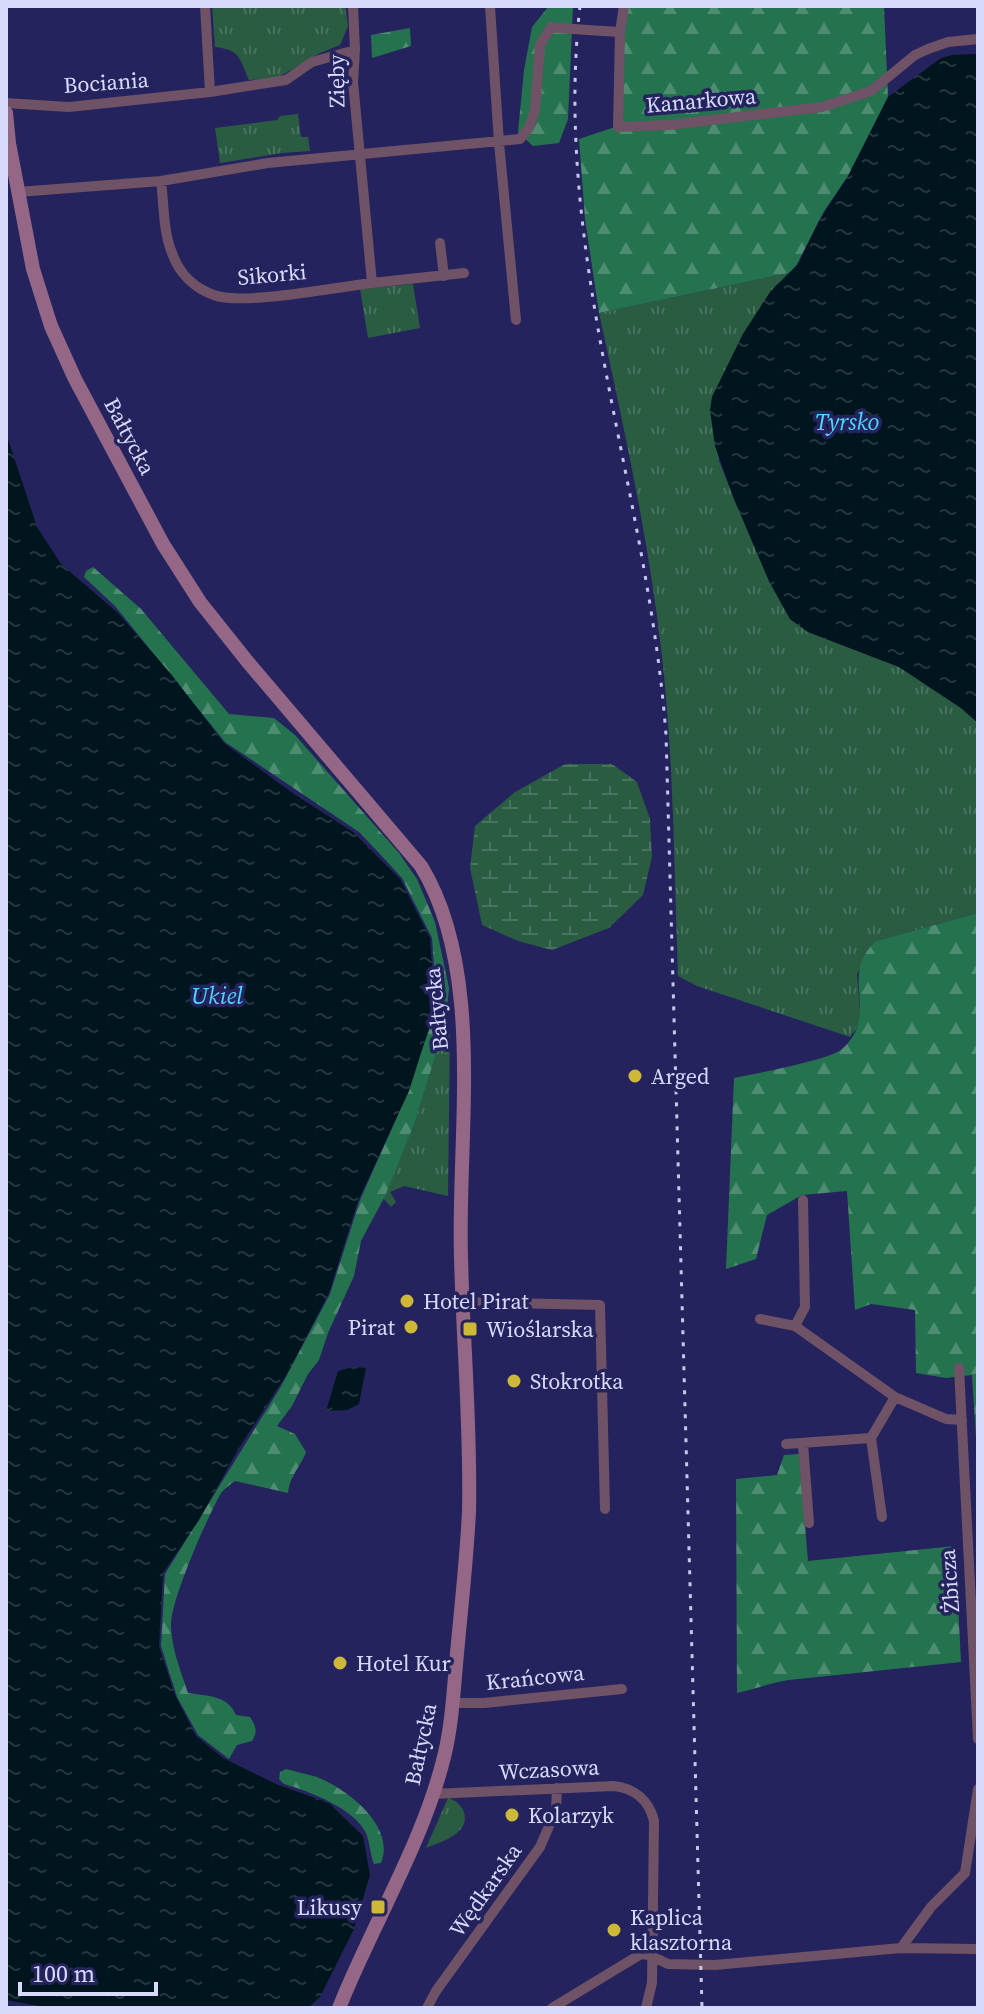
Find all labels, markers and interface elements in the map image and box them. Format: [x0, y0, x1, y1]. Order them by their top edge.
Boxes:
street label: Zięby [321, 53, 351, 108]
street label: Bociania [62, 64, 150, 100]
street label: Kanarkowa [645, 80, 758, 120]
street label: Sikorki [236, 256, 308, 292]
street label: Bałtycka [97, 392, 163, 481]
water label: Tyrsko [815, 405, 880, 438]
street label: Bałtycka [417, 965, 455, 1052]
water label: Ukiel [191, 979, 243, 1012]
place label: Arged [651, 1061, 710, 1091]
marker: Arged [626, 1067, 644, 1085]
place label: Hotel Pirat [423, 1286, 530, 1316]
marker: Hotel Pirat [398, 1292, 416, 1310]
place label: Pirat [348, 1312, 396, 1342]
place label: Wioślarska [486, 1314, 595, 1344]
marker: Pirat [402, 1318, 420, 1336]
marker: Wioślarska [461, 1320, 479, 1338]
place label: Stokrotka [530, 1366, 624, 1396]
marker: Stokrotka [505, 1372, 523, 1390]
street label: Żbicza [932, 1548, 966, 1614]
place label: Hotel Kur [356, 1648, 452, 1678]
marker: Hotel Kur [331, 1654, 349, 1672]
street label: Krańcowa [484, 1657, 586, 1697]
street label: Bałtycka [397, 1699, 443, 1788]
street label: Wczasowa [498, 1751, 601, 1787]
place label: Kolarzyk [528, 1800, 615, 1830]
marker: Kolarzyk [503, 1806, 521, 1824]
street label: Wędkarska [442, 1836, 529, 1943]
place label: Likusy [297, 1892, 363, 1922]
marker: Likusy [369, 1898, 387, 1916]
place label: Kaplica klasztorna [630, 1902, 733, 1957]
marker: Kaplica klasztorna [605, 1921, 623, 1939]
scale bar [20, 1946, 156, 1996]
text: 100 m [32, 1957, 95, 1990]

